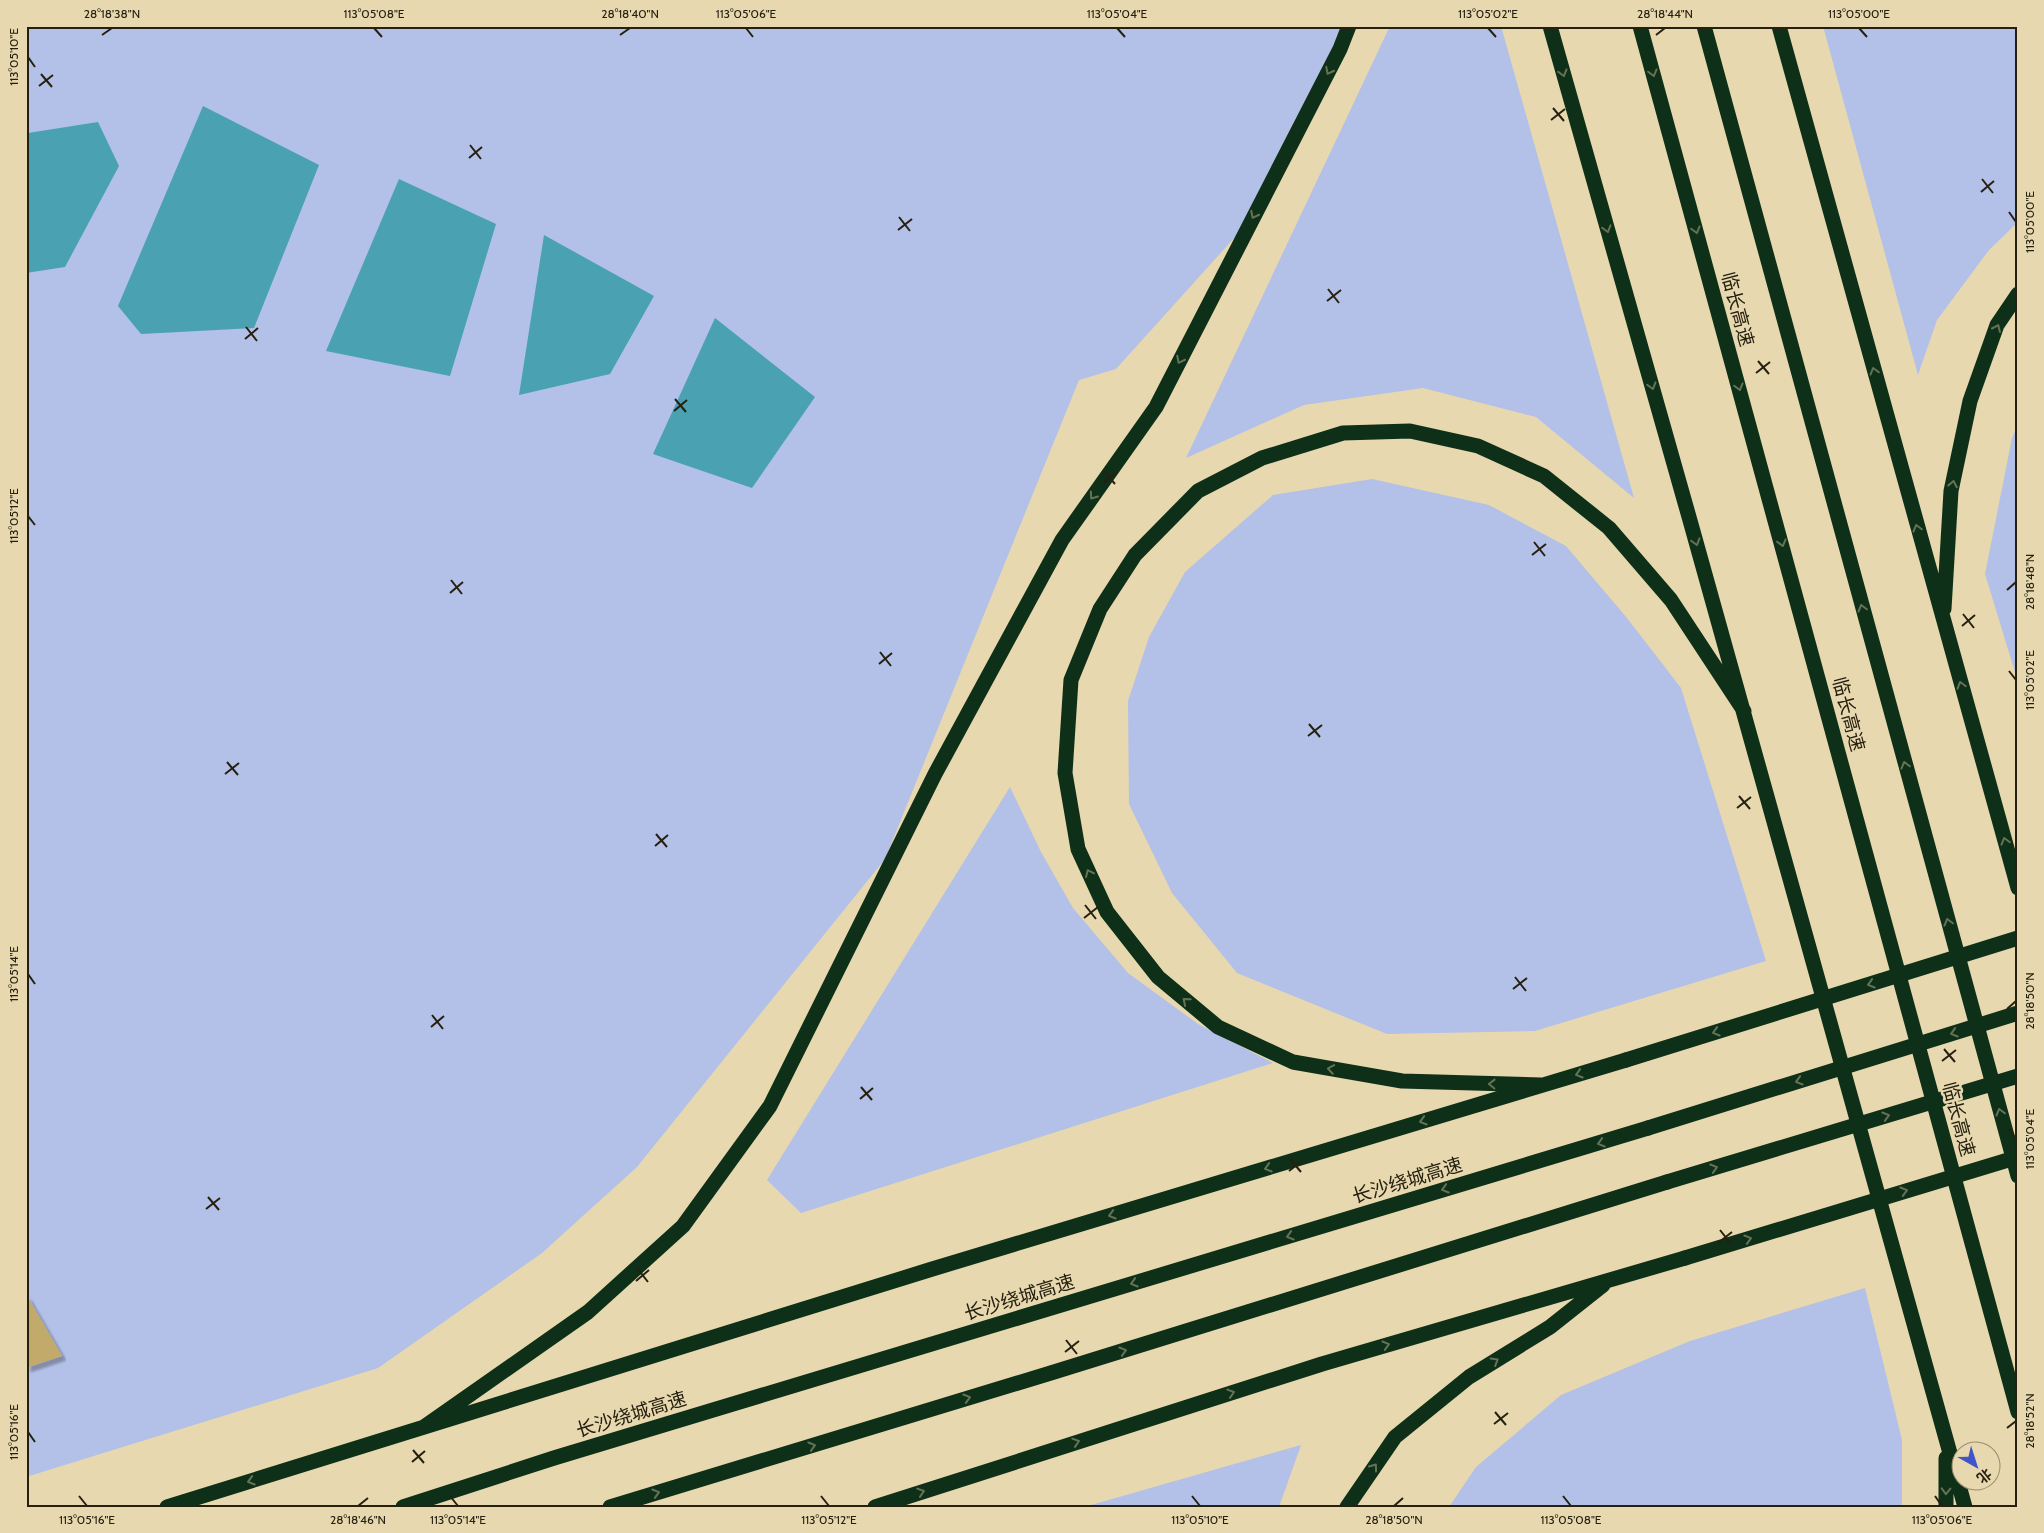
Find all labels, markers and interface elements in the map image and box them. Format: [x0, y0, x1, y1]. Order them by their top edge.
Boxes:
text: 28°18'38"N [84, 6, 140, 21]
text: 113°05'08"E [344, 6, 405, 21]
text: 28°18'40"N [601, 6, 659, 21]
text: 113°05'06"E [716, 6, 777, 21]
text: 113°05'04"E [1087, 6, 1148, 21]
text: 113°05'02"E [1458, 6, 1518, 21]
text: 28°18'44"N [1637, 6, 1693, 21]
text: 113°05'00"E [1828, 6, 1890, 21]
text: 113°05'10"E [6, 28, 21, 86]
one-way arrow [1325, 65, 1335, 74]
one-way arrow [1557, 69, 1568, 78]
one-way arrow [1647, 69, 1658, 78]
text: 113°05'00"E [2022, 191, 2037, 253]
one-way arrow [1250, 210, 1260, 219]
one-way arrow [1602, 225, 1612, 233]
one-way arrow [1690, 226, 1701, 234]
street label: 临长高速 [1717, 269, 1758, 349]
one-way arrow [1990, 324, 2001, 333]
one-way arrow [1176, 354, 1186, 363]
one-way arrow [1869, 368, 1879, 376]
one-way arrow [1646, 381, 1657, 390]
one-way arrow [1733, 382, 1744, 391]
one-way arrow [1947, 480, 1957, 489]
text: 113°05'12"E [6, 488, 21, 544]
one-way arrow [1090, 490, 1099, 500]
one-way arrow [1912, 524, 1923, 532]
one-way arrow [1691, 537, 1701, 546]
one-way arrow [1776, 539, 1786, 547]
text: 28°18'48"N [2022, 554, 2037, 610]
one-way arrow [1858, 605, 1868, 613]
text: 113°05'02"E [2022, 650, 2037, 710]
street label: 临长高速 [1828, 674, 1869, 754]
one-way arrow [1956, 680, 1967, 689]
one-way arrow [1900, 761, 1911, 769]
one-way arrow [2000, 837, 2010, 846]
one-way arrow [1085, 869, 1095, 878]
one-way arrow [1943, 918, 1953, 926]
text: 113°05'14"E [6, 946, 21, 1002]
text: 28°18'50"N [2022, 972, 2037, 1030]
one-way arrow [1867, 978, 1876, 988]
one-way arrow [1183, 998, 1192, 1007]
one-way arrow [1712, 1026, 1720, 1036]
one-way arrow [1951, 1027, 1959, 1037]
one-way arrow [1327, 1064, 1335, 1074]
one-way arrow [1575, 1068, 1583, 1078]
one-way arrow [1796, 1076, 1804, 1086]
one-way arrow [1488, 1079, 1496, 1089]
street label: 临长高速 [1938, 1079, 1979, 1159]
one-way arrow [1995, 1108, 2006, 1117]
text: 113°05'04"E [2022, 1108, 2037, 1169]
one-way arrow [1881, 1111, 1889, 1121]
one-way arrow [1420, 1115, 1428, 1125]
one-way arrow [1598, 1137, 1606, 1147]
street label: 长沙绕城高速 [1349, 1153, 1465, 1208]
one-way arrow [1264, 1162, 1272, 1172]
one-way arrow [1709, 1163, 1717, 1173]
one-way arrow [1442, 1184, 1450, 1194]
one-way arrow [1899, 1187, 1907, 1197]
one-way arrow [1109, 1209, 1117, 1219]
one-way arrow [1286, 1230, 1294, 1240]
one-way arrow [1744, 1235, 1752, 1245]
street label: 长沙绕城高速 [961, 1270, 1077, 1325]
one-way arrow [1131, 1277, 1139, 1287]
one-way arrow [1381, 1341, 1389, 1351]
one-way arrow [1118, 1346, 1126, 1356]
one-way arrow [1490, 1357, 1499, 1367]
street label: 长沙绕城高速 [573, 1387, 689, 1442]
one-way arrow [1226, 1389, 1234, 1399]
text: 28°18'52"N [2022, 1393, 2037, 1449]
one-way arrow [963, 1394, 971, 1404]
text: 113°05'16"E [6, 1404, 21, 1460]
one-way arrow [1071, 1438, 1079, 1448]
north arrow [1952, 1440, 2002, 1490]
one-way arrow [807, 1441, 815, 1451]
one-way arrow [1368, 1463, 1377, 1473]
text: 北 [1973, 1465, 1995, 1488]
one-way arrow [248, 1475, 256, 1485]
one-way arrow [1941, 1487, 1951, 1495]
one-way arrow [652, 1488, 660, 1498]
one-way arrow [916, 1488, 925, 1498]
text: 113°05'16"E [59, 1512, 115, 1527]
text: 28°18'46"N [330, 1512, 386, 1527]
text: 113°05'14"E [430, 1512, 486, 1527]
text: 113°05'12"E [801, 1512, 857, 1527]
text: 113°05'10"E [1171, 1512, 1229, 1527]
text: 28°18'50"N [1365, 1512, 1423, 1527]
text: 113°05'08"E [1541, 1512, 1602, 1527]
text: 113°05'06"E [1912, 1512, 1973, 1527]

